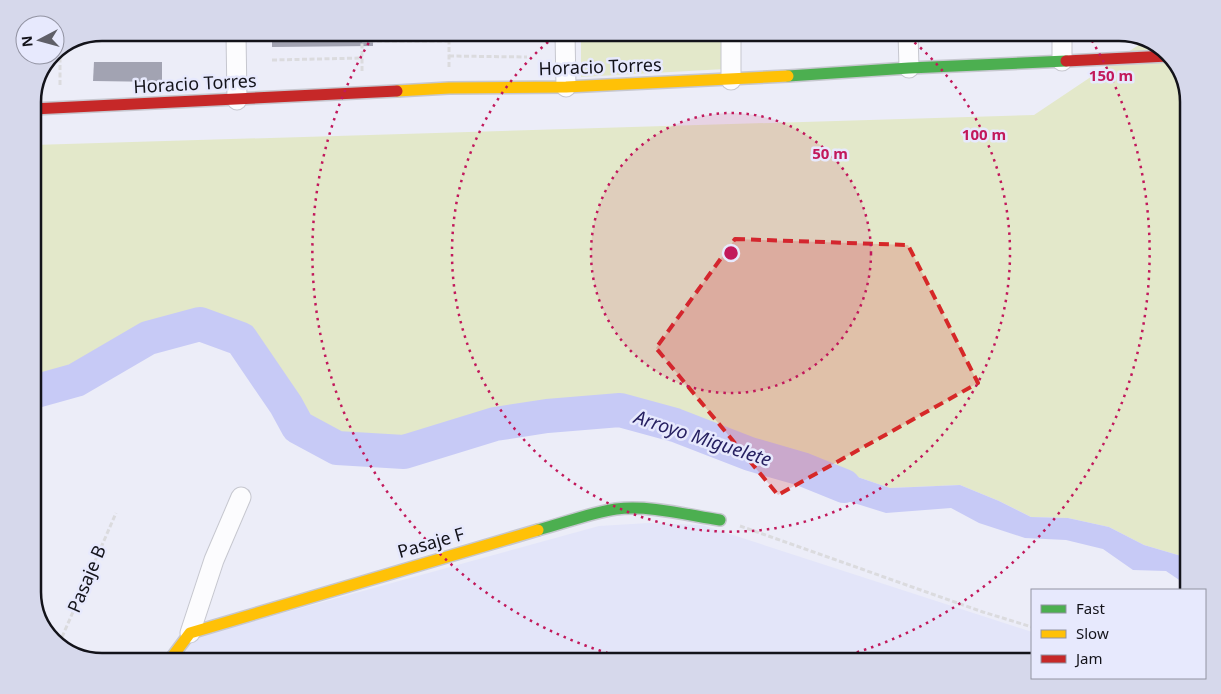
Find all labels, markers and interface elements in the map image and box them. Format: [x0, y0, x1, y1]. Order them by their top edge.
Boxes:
north arrow [15, 15, 65, 65]
text: N [17, 35, 37, 48]
street label: Horacio Torres [538, 52, 662, 80]
text: 150 m [1089, 65, 1133, 85]
street label: Horacio Torres [133, 68, 257, 98]
text: 100 m [962, 124, 1006, 144]
text: 50 m [812, 143, 848, 163]
centre of rings [722, 244, 740, 262]
water label: Arroyo Miguelete [629, 403, 775, 472]
street label: Pasaje F [394, 521, 467, 563]
street label: Pasaje B [61, 541, 111, 616]
legend [1031, 589, 1206, 679]
text: Fast [1076, 598, 1105, 618]
text: Slow [1076, 623, 1109, 643]
text: Jam [1074, 648, 1103, 668]

